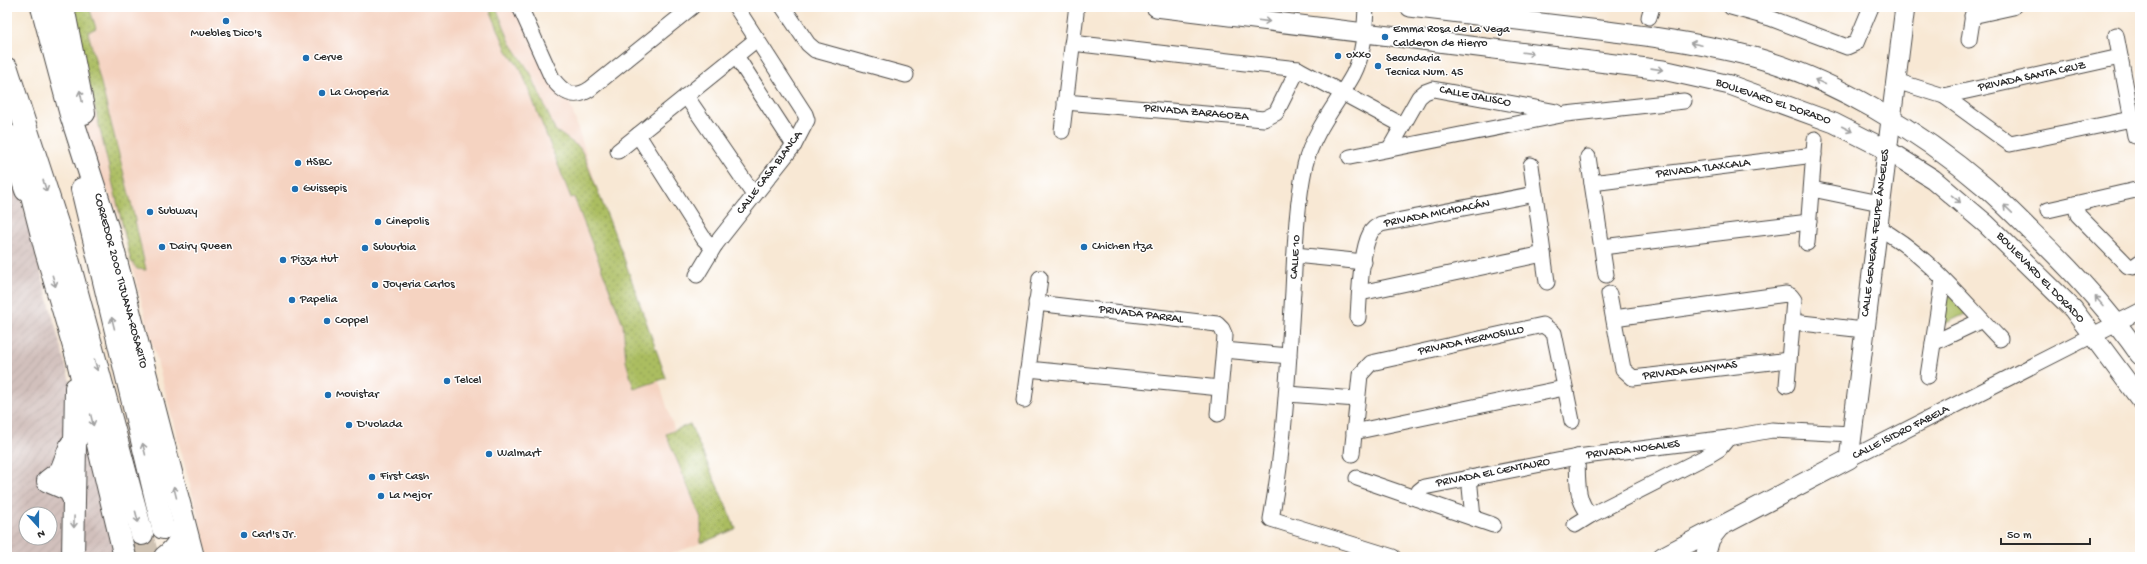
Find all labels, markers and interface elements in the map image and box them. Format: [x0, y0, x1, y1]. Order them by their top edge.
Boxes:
marker: Muebles Dico's [221, 16, 231, 26]
one-way arrow [1257, 17, 1270, 25]
place label: Emma Rosa de La Vega Calderon de Hierro [1393, 23, 1510, 51]
place label: Muebles Dico's [191, 27, 262, 41]
marker: Emma Rosa de La Vega Calderon de Hierro [1380, 32, 1390, 42]
one-way arrow [1690, 40, 1703, 48]
place label: oxxo [1346, 49, 1371, 63]
one-way arrow [1521, 49, 1534, 57]
place label: Cerve [314, 51, 343, 65]
marker: oxxo [1333, 51, 1343, 61]
place label: Secundaria Tecnica Num. 45 [1385, 52, 1463, 80]
marker: Cerve [301, 53, 311, 63]
street label: PRIVADA SANTA CRUZ [1976, 59, 2087, 95]
marker: Secundaria Tecnica Num. 45 [1373, 61, 1383, 71]
one-way arrow [1650, 65, 1663, 73]
street label: BOULEVARD EL DORADO [1713, 75, 1832, 128]
one-way arrow [1814, 78, 1826, 85]
street label: CALLE JALISCO [1438, 83, 1512, 111]
place label: La Choperia [330, 86, 389, 100]
marker: La Choperia [317, 88, 327, 98]
one-way arrow [76, 90, 84, 103]
street label: PRIVADA ZARAGOZA [1142, 101, 1250, 125]
one-way arrow [1841, 126, 1853, 134]
street label: CALLE CASA BLANCA [734, 128, 806, 217]
street label: CALLE GENERAL FELIPE ÁNGELES [1859, 148, 1893, 318]
place label: HSBC [306, 156, 333, 170]
street label: PRIVADA TLAXCALA [1654, 156, 1752, 182]
marker: HSBC [293, 158, 303, 168]
one-way arrow [42, 180, 49, 193]
place label: Guissepis [303, 182, 347, 196]
marker: Guissepis [290, 184, 300, 194]
street label: CORREDOR 2000 TIJUANA-ROSARITO [90, 192, 150, 370]
one-way arrow [1951, 194, 1962, 203]
street label: PRIVADA MICHOACÁN [1382, 197, 1491, 231]
one-way arrow [2003, 204, 2013, 214]
place label: Subway [158, 205, 197, 219]
marker: Subway [145, 207, 155, 217]
place label: Cinepolis [386, 215, 429, 229]
marker: Cinepolis [373, 217, 383, 227]
street label: BOULEVARD EL DORADO [1992, 229, 2087, 326]
street label: CALLE 10 [1287, 234, 1305, 280]
place label: Dairy Queen [169, 240, 232, 254]
place label: Chichen Itza [1092, 240, 1153, 254]
place label: Suburbia [373, 241, 416, 255]
marker: Dairy Queen [157, 242, 167, 252]
marker: Chichen Itza [1079, 242, 1089, 252]
marker: Suburbia [360, 243, 370, 253]
place label: Pizza Hut [290, 253, 339, 267]
marker: Pizza Hut [278, 255, 288, 265]
one-way arrow [51, 274, 58, 287]
place label: Joyeria Carlos [383, 278, 455, 292]
marker: Joyeria Carlos [370, 280, 380, 290]
place label: Papelia [299, 293, 338, 307]
marker: Papelia [287, 295, 297, 305]
one-way arrow [2095, 296, 2104, 307]
street label: PRIVADA PARRAL [1097, 303, 1185, 327]
place label: Coppel [335, 314, 369, 328]
marker: Coppel [322, 316, 332, 326]
one-way arrow [109, 317, 117, 330]
street label: PRIVADA HERMOSILLO [1416, 323, 1525, 359]
one-way arrow [93, 358, 100, 371]
street label: PRIVADA GUAYMAS [1641, 358, 1739, 384]
place label: Telcel [454, 374, 482, 388]
marker: Telcel [442, 376, 452, 386]
place label: Movistar [336, 388, 380, 402]
marker: Movistar [323, 390, 333, 400]
street label: CALLE ISIDRO FABELA [1850, 402, 1952, 463]
one-way arrow [88, 413, 96, 426]
place label: D'volada [356, 418, 403, 432]
marker: D'volada [344, 420, 354, 430]
street label: PRIVADA NOGALES [1584, 437, 1681, 463]
one-way arrow [140, 443, 148, 456]
place label: Walmart [497, 447, 542, 461]
marker: Walmart [484, 449, 494, 459]
street label: PRIVADA EL CENTAURO [1434, 455, 1551, 491]
place label: First Cash [379, 470, 430, 484]
marker: First Cash [367, 472, 377, 482]
one-way arrow [171, 486, 178, 499]
place label: La Mejor [389, 489, 433, 503]
marker: La Mejor [376, 491, 386, 501]
north arrow [18, 506, 58, 546]
one-way arrow [134, 511, 141, 524]
one-way arrow [70, 515, 78, 528]
scale bar [2001, 520, 2090, 546]
text: N [35, 527, 46, 540]
place label: Carl's Jr. [252, 528, 297, 542]
text: 50 m [2007, 529, 2032, 543]
marker: Carl's Jr. [239, 530, 249, 540]

